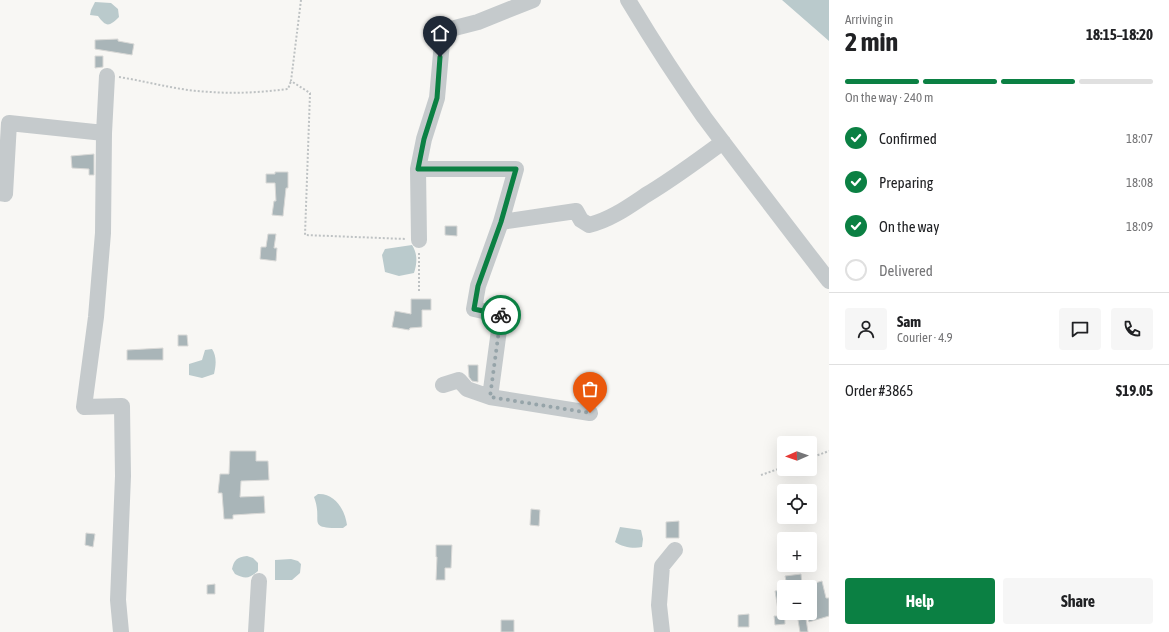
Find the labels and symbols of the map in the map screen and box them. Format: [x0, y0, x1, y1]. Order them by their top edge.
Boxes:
pin [423, 16, 457, 57]
courier [481, 295, 521, 335]
pin [573, 372, 607, 413]
north arrow [777, 436, 817, 476]

